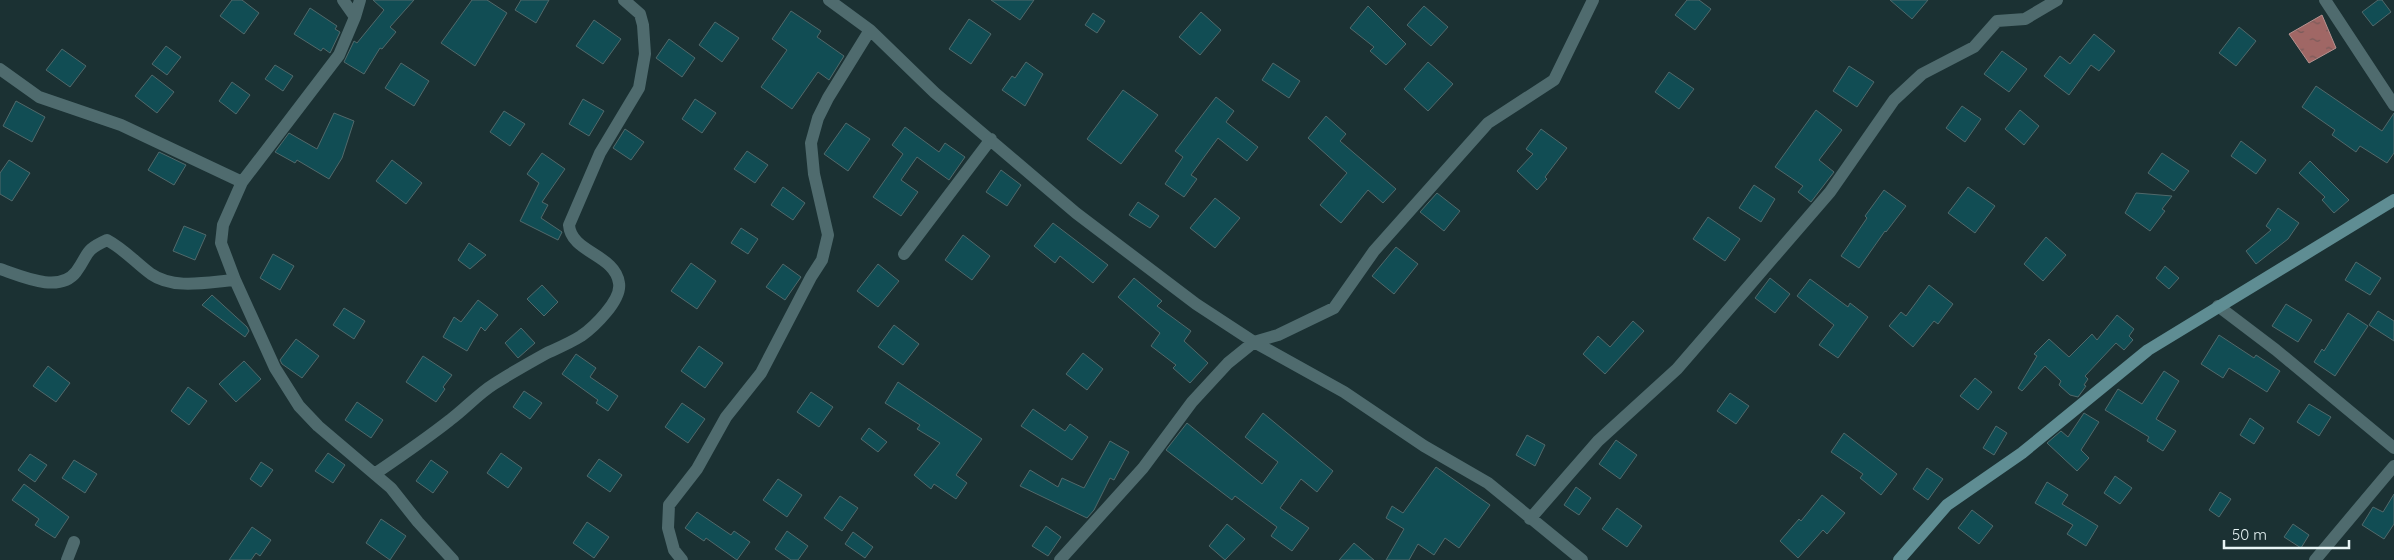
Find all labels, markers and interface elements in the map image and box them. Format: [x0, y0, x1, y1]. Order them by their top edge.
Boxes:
scale bar [2224, 518, 2349, 550]
text: 50 m [2232, 525, 2267, 544]

